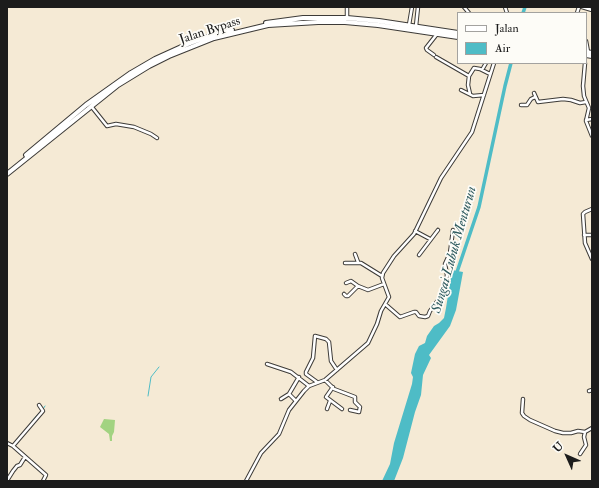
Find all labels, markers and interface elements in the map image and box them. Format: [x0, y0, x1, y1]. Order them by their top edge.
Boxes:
legend [457, 12, 587, 64]
street label: Jalan Bypass [177, 14, 243, 48]
text: Jalan [495, 21, 519, 36]
text: Air [495, 41, 510, 56]
water label: Sungai Lubuk Menturun [429, 185, 481, 315]
north arrow [547, 436, 587, 476]
text: U [550, 439, 566, 455]

